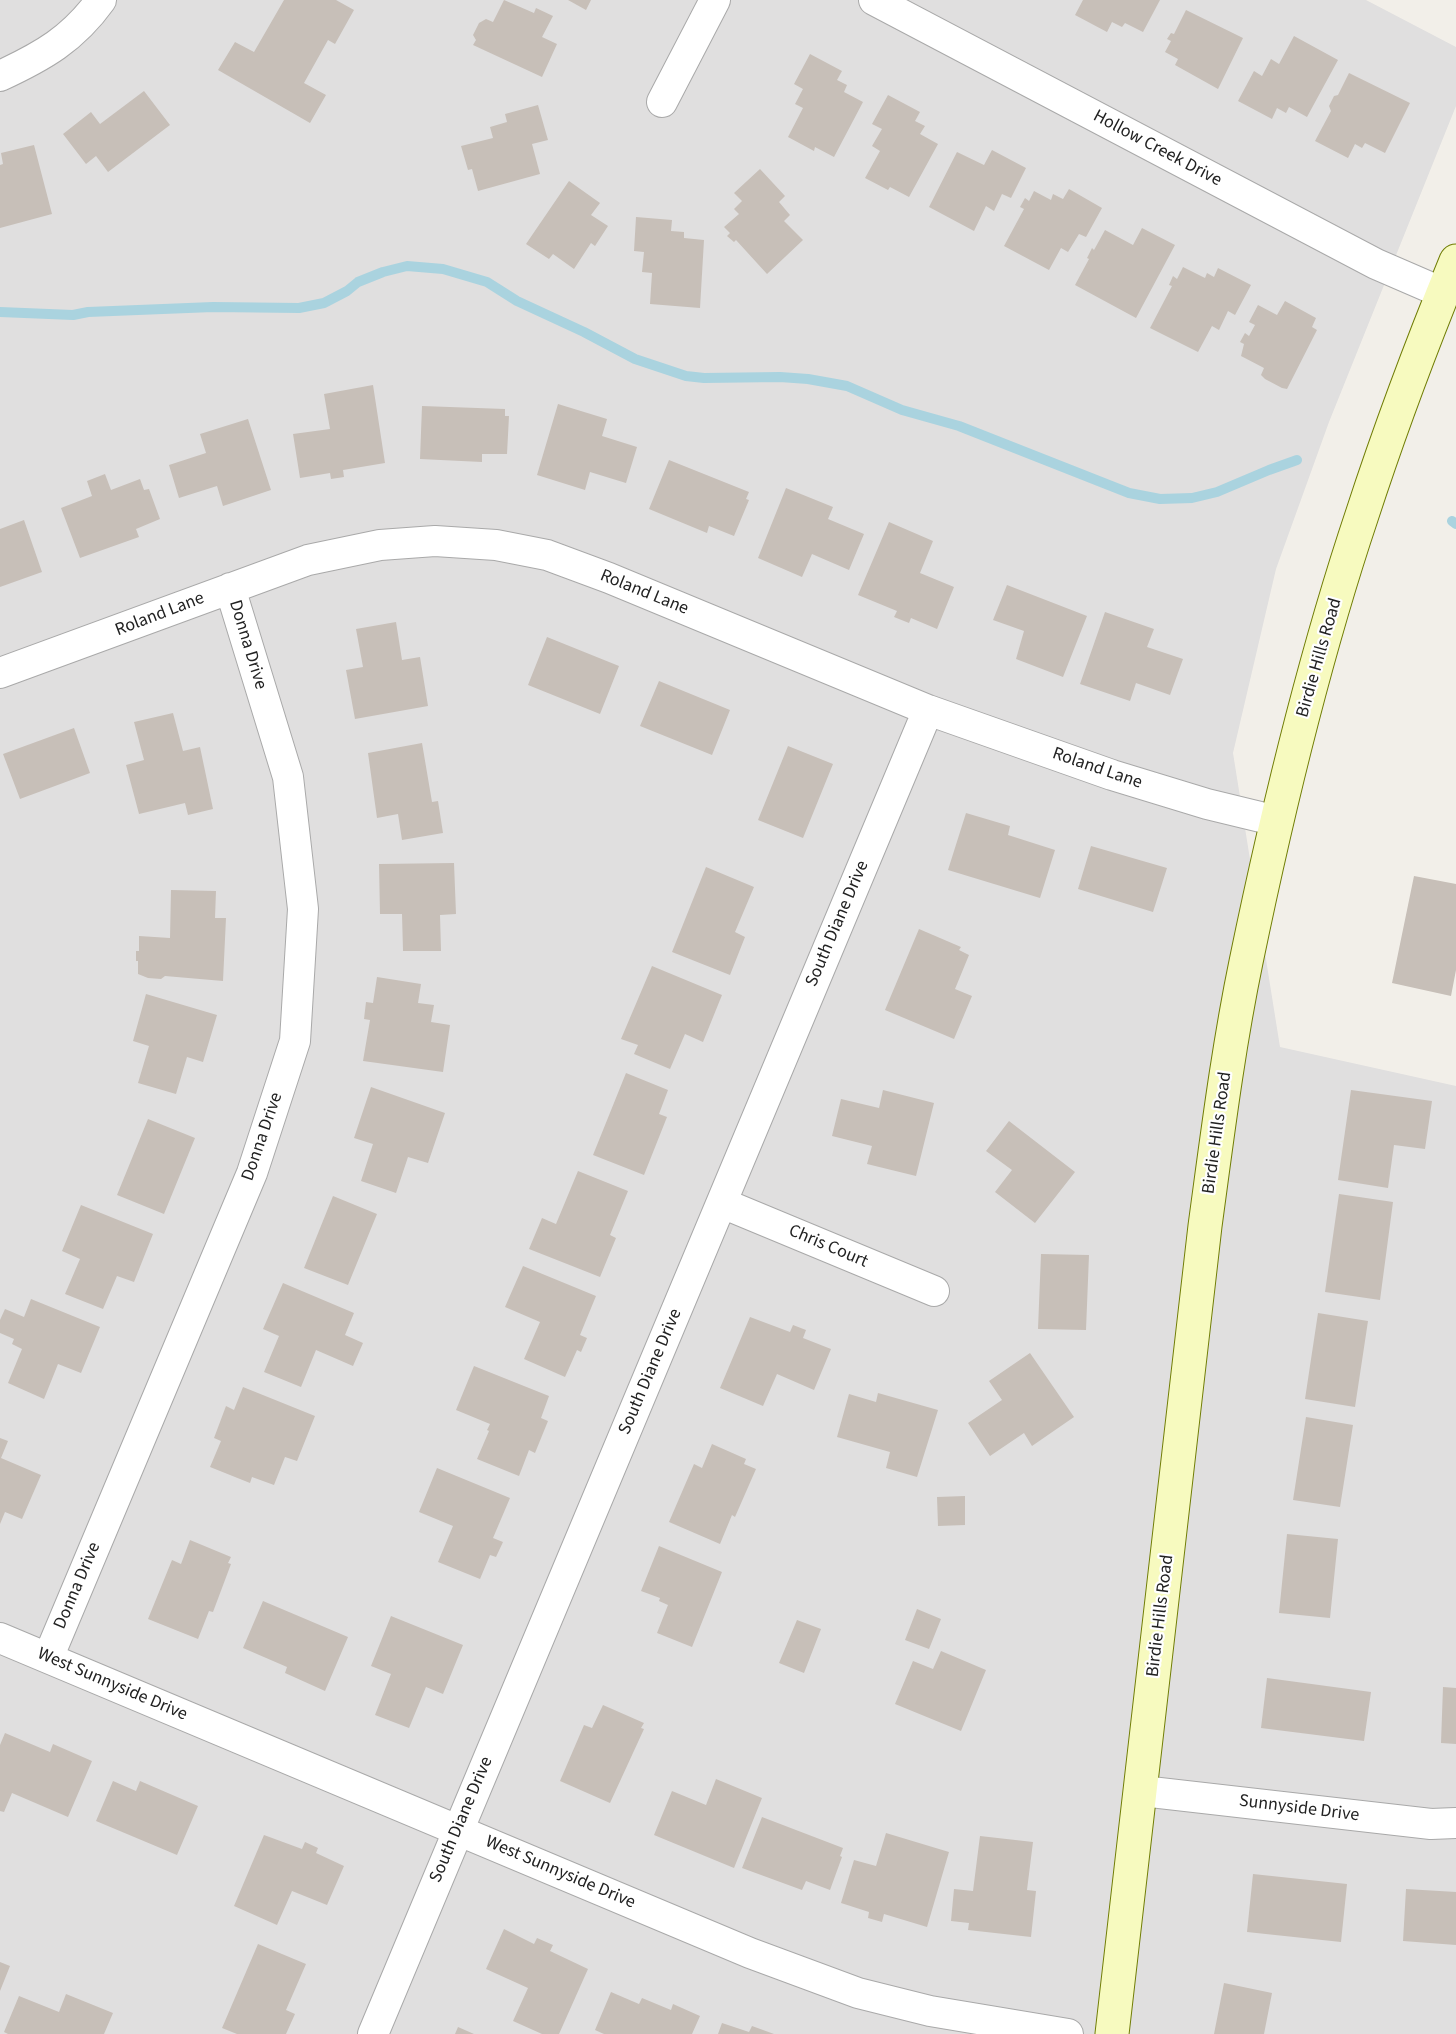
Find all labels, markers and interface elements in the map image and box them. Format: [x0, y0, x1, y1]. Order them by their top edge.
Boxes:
street label: Hollow Creek Drive [1089, 106, 1225, 192]
street label: Roland Lane [597, 565, 691, 621]
street label: Roland Lane [112, 588, 208, 642]
street label: Birdie Hills Road [1293, 596, 1347, 720]
street label: Donna Drive [223, 598, 271, 692]
street label: Roland Lane [1049, 744, 1145, 794]
street label: South Diane Drive [802, 858, 874, 990]
street label: Birdie Hills Road [1199, 1071, 1237, 1195]
street label: Donna Drive [238, 1090, 288, 1184]
street label: Chris Court [785, 1221, 871, 1273]
street label: South Diane Drive [615, 1306, 687, 1438]
street label: Donna Drive [50, 1539, 106, 1633]
street label: Birdie Hills Road [1143, 1554, 1179, 1678]
street label: West Sunnyside Drive [34, 1644, 190, 1726]
street label: South Diane Drive [426, 1754, 498, 1886]
street label: Sunnyside Drive [1238, 1791, 1360, 1827]
street label: West Sunnyside Drive [482, 1832, 638, 1914]

